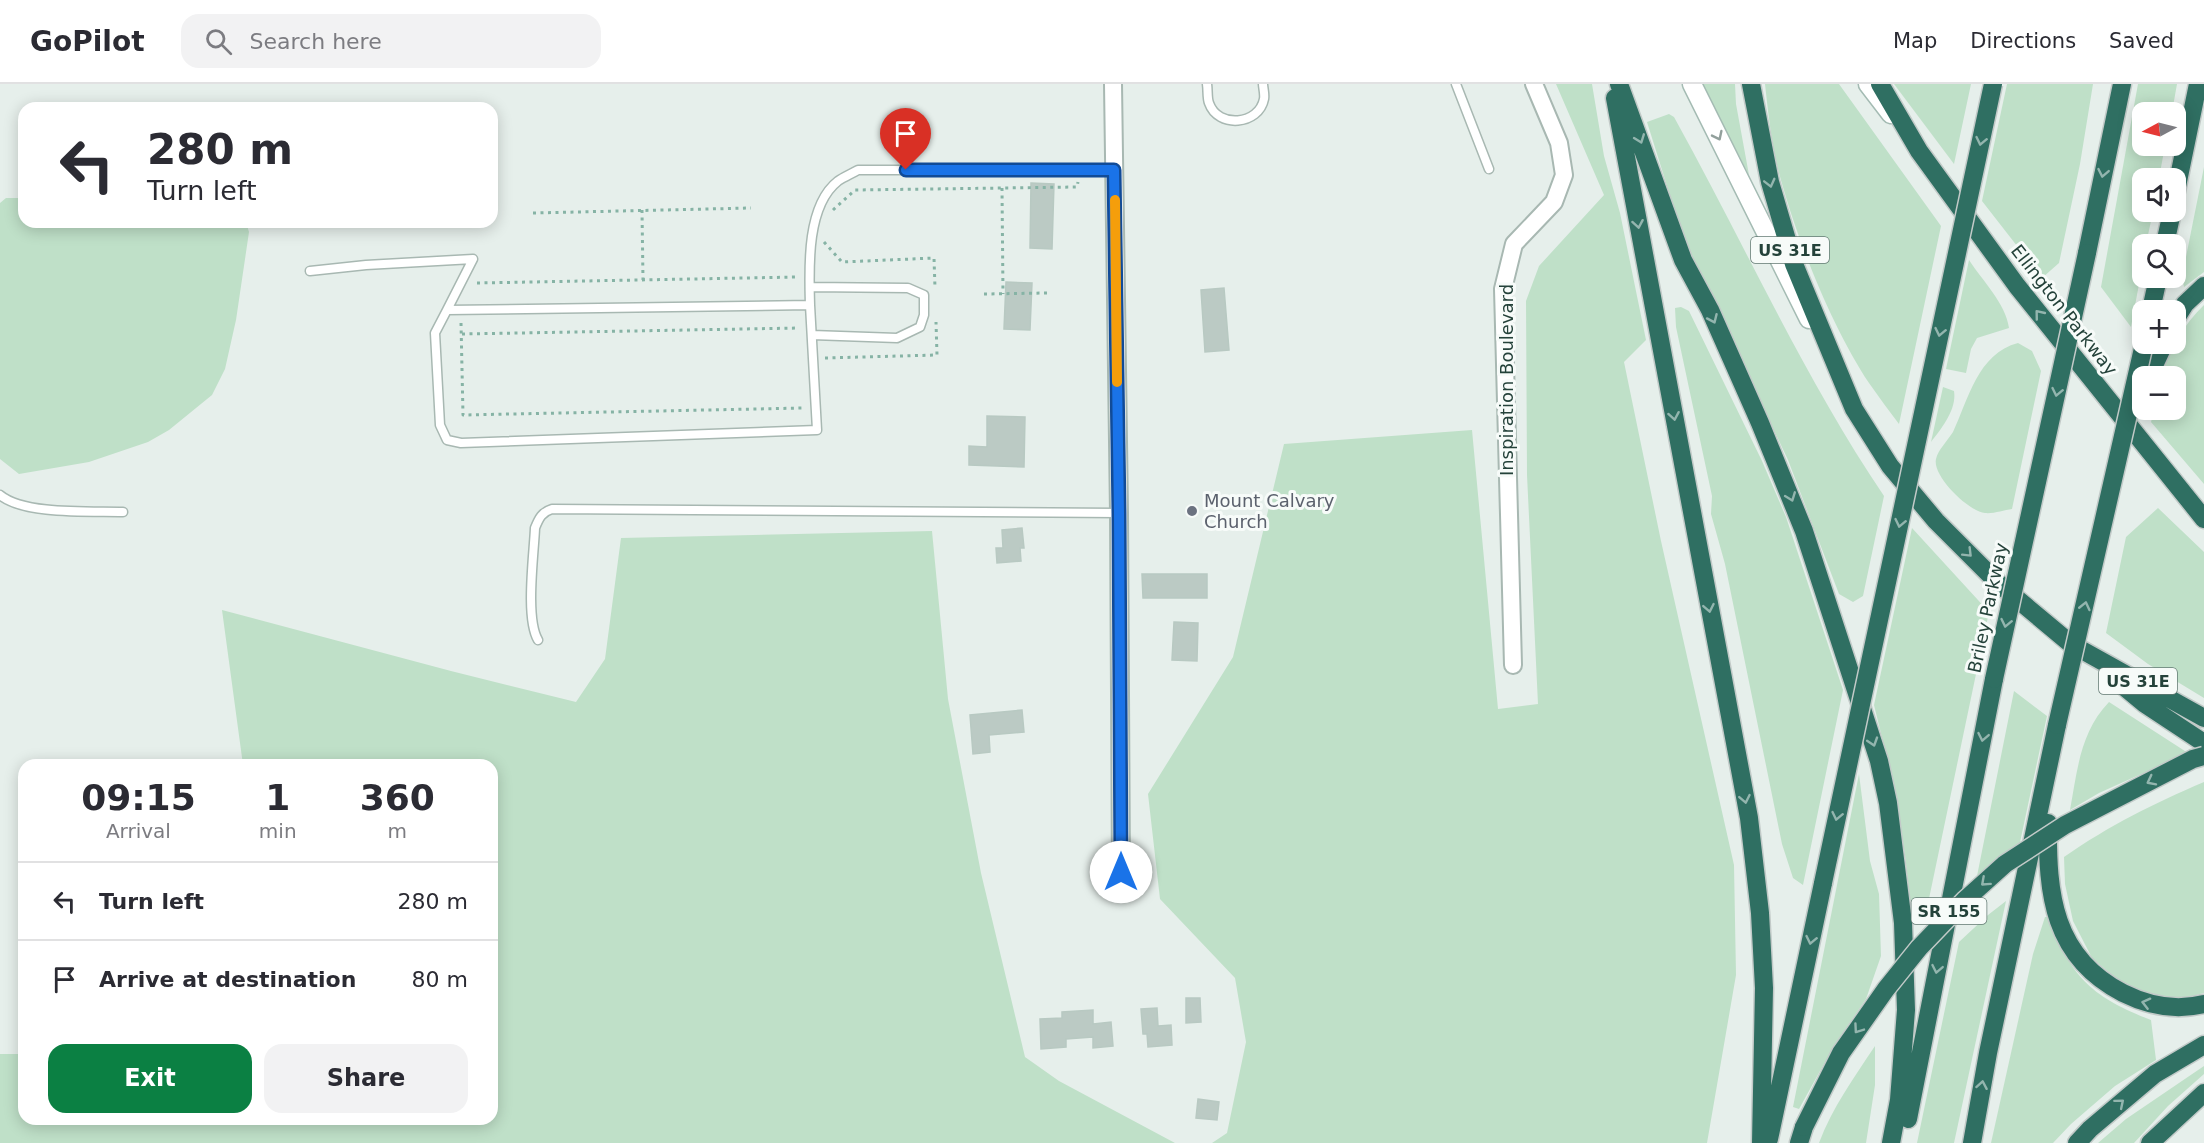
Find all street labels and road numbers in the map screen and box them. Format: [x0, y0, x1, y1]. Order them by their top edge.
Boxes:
road number: US 31E [1751, 237, 1829, 263]
street label: Ellington Parkway [2007, 240, 2122, 379]
street label: Inspiration Boulevard [1496, 284, 1517, 476]
street label: Briley Parkway [1963, 541, 2012, 675]
road number: US 31E [2099, 668, 2177, 694]
road number: SR 155 [1912, 898, 1986, 924]

